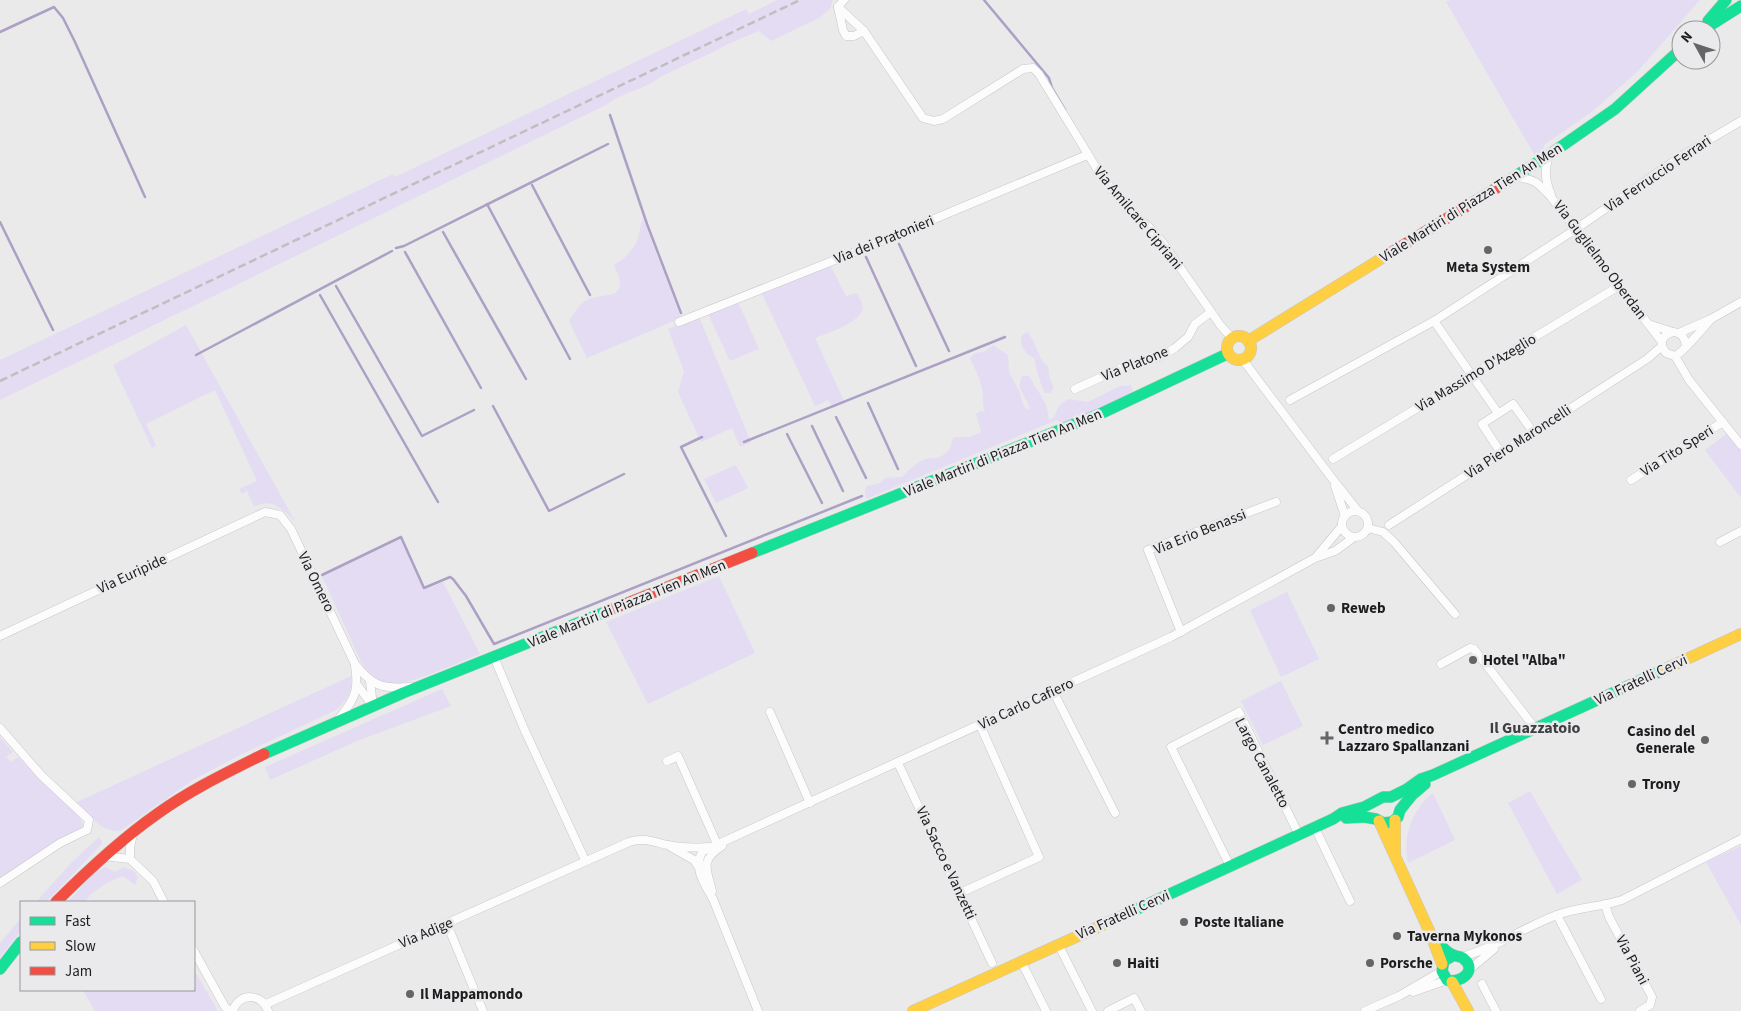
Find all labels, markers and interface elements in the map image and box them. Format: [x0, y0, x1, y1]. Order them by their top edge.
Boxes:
north arrow [1671, 20, 1721, 70]
text: N [1676, 27, 1697, 47]
street label: Via Ferruccio Ferrari [1601, 130, 1715, 218]
street label: Viale Martiri di Piazza Tien An Men [1376, 138, 1566, 268]
street label: Via Amilcare Cipriani [1089, 162, 1187, 274]
street label: Via Guglielmo Oberdan [1548, 196, 1652, 324]
street label: Via dei Pratonieri [831, 210, 937, 270]
marker: Meta System [1482, 244, 1494, 256]
place label: Meta System [1446, 257, 1530, 278]
street label: Via Massimo D'Azeglio [1412, 329, 1540, 417]
street label: Via Platone [1098, 341, 1172, 387]
street label: Via Piero Maroncelli [1461, 400, 1575, 484]
street label: Viale Martiri di Piazza Tien An Men [901, 404, 1105, 502]
street label: Via Tito Speri [1637, 420, 1717, 482]
street label: Via Erio Benassi [1151, 504, 1249, 560]
street label: Via Omero [292, 548, 340, 616]
street label: Via Euripide [94, 549, 170, 599]
street label: Viale Martiri di Piazza Tien An Men [525, 555, 729, 653]
place label: Reweb [1341, 598, 1386, 619]
marker: Reweb [1325, 602, 1337, 614]
street label: Via Fratelli Cervi [1591, 649, 1691, 711]
place label: Hotel "Alba" [1483, 650, 1566, 671]
marker: Hotel "Alba" [1467, 654, 1479, 666]
street label: Via Carlo Cafiero [975, 673, 1077, 735]
street label: Largo Canaletto [1229, 714, 1295, 812]
district label: Il Guazzatoio [1490, 717, 1581, 739]
place label: Centro medico Lazzaro Spallanzani [1338, 719, 1469, 757]
place label: Casino del Generale [1627, 721, 1696, 759]
marker: Centro medico Lazzaro Spallanzani [1320, 731, 1334, 745]
marker: Casino del Generale [1699, 734, 1711, 746]
place label: Trony [1642, 774, 1680, 795]
marker: Trony [1626, 778, 1638, 790]
street label: Via Sacco e Vanzetti [911, 803, 981, 923]
street label: Via Fratelli Cervi [1073, 885, 1173, 945]
legend [20, 901, 195, 991]
text: Fast [65, 911, 91, 932]
street label: Via Adige [396, 912, 456, 954]
place label: Poste Italiane [1194, 912, 1284, 933]
marker: Poste Italiane [1178, 916, 1190, 928]
place label: Taverna Mykonos [1407, 926, 1522, 947]
marker: Taverna Mykonos [1391, 930, 1403, 942]
street label: Via Piani [1610, 931, 1654, 989]
text: Slow [65, 936, 96, 957]
place label: Haiti [1127, 953, 1159, 974]
place label: Porsche [1380, 953, 1433, 974]
marker: Haiti [1111, 957, 1123, 969]
marker: Porsche [1364, 957, 1376, 969]
text: Jam [65, 961, 92, 982]
place label: Il Mappamondo [420, 984, 523, 1005]
marker: Il Mappamondo [404, 988, 416, 1000]

